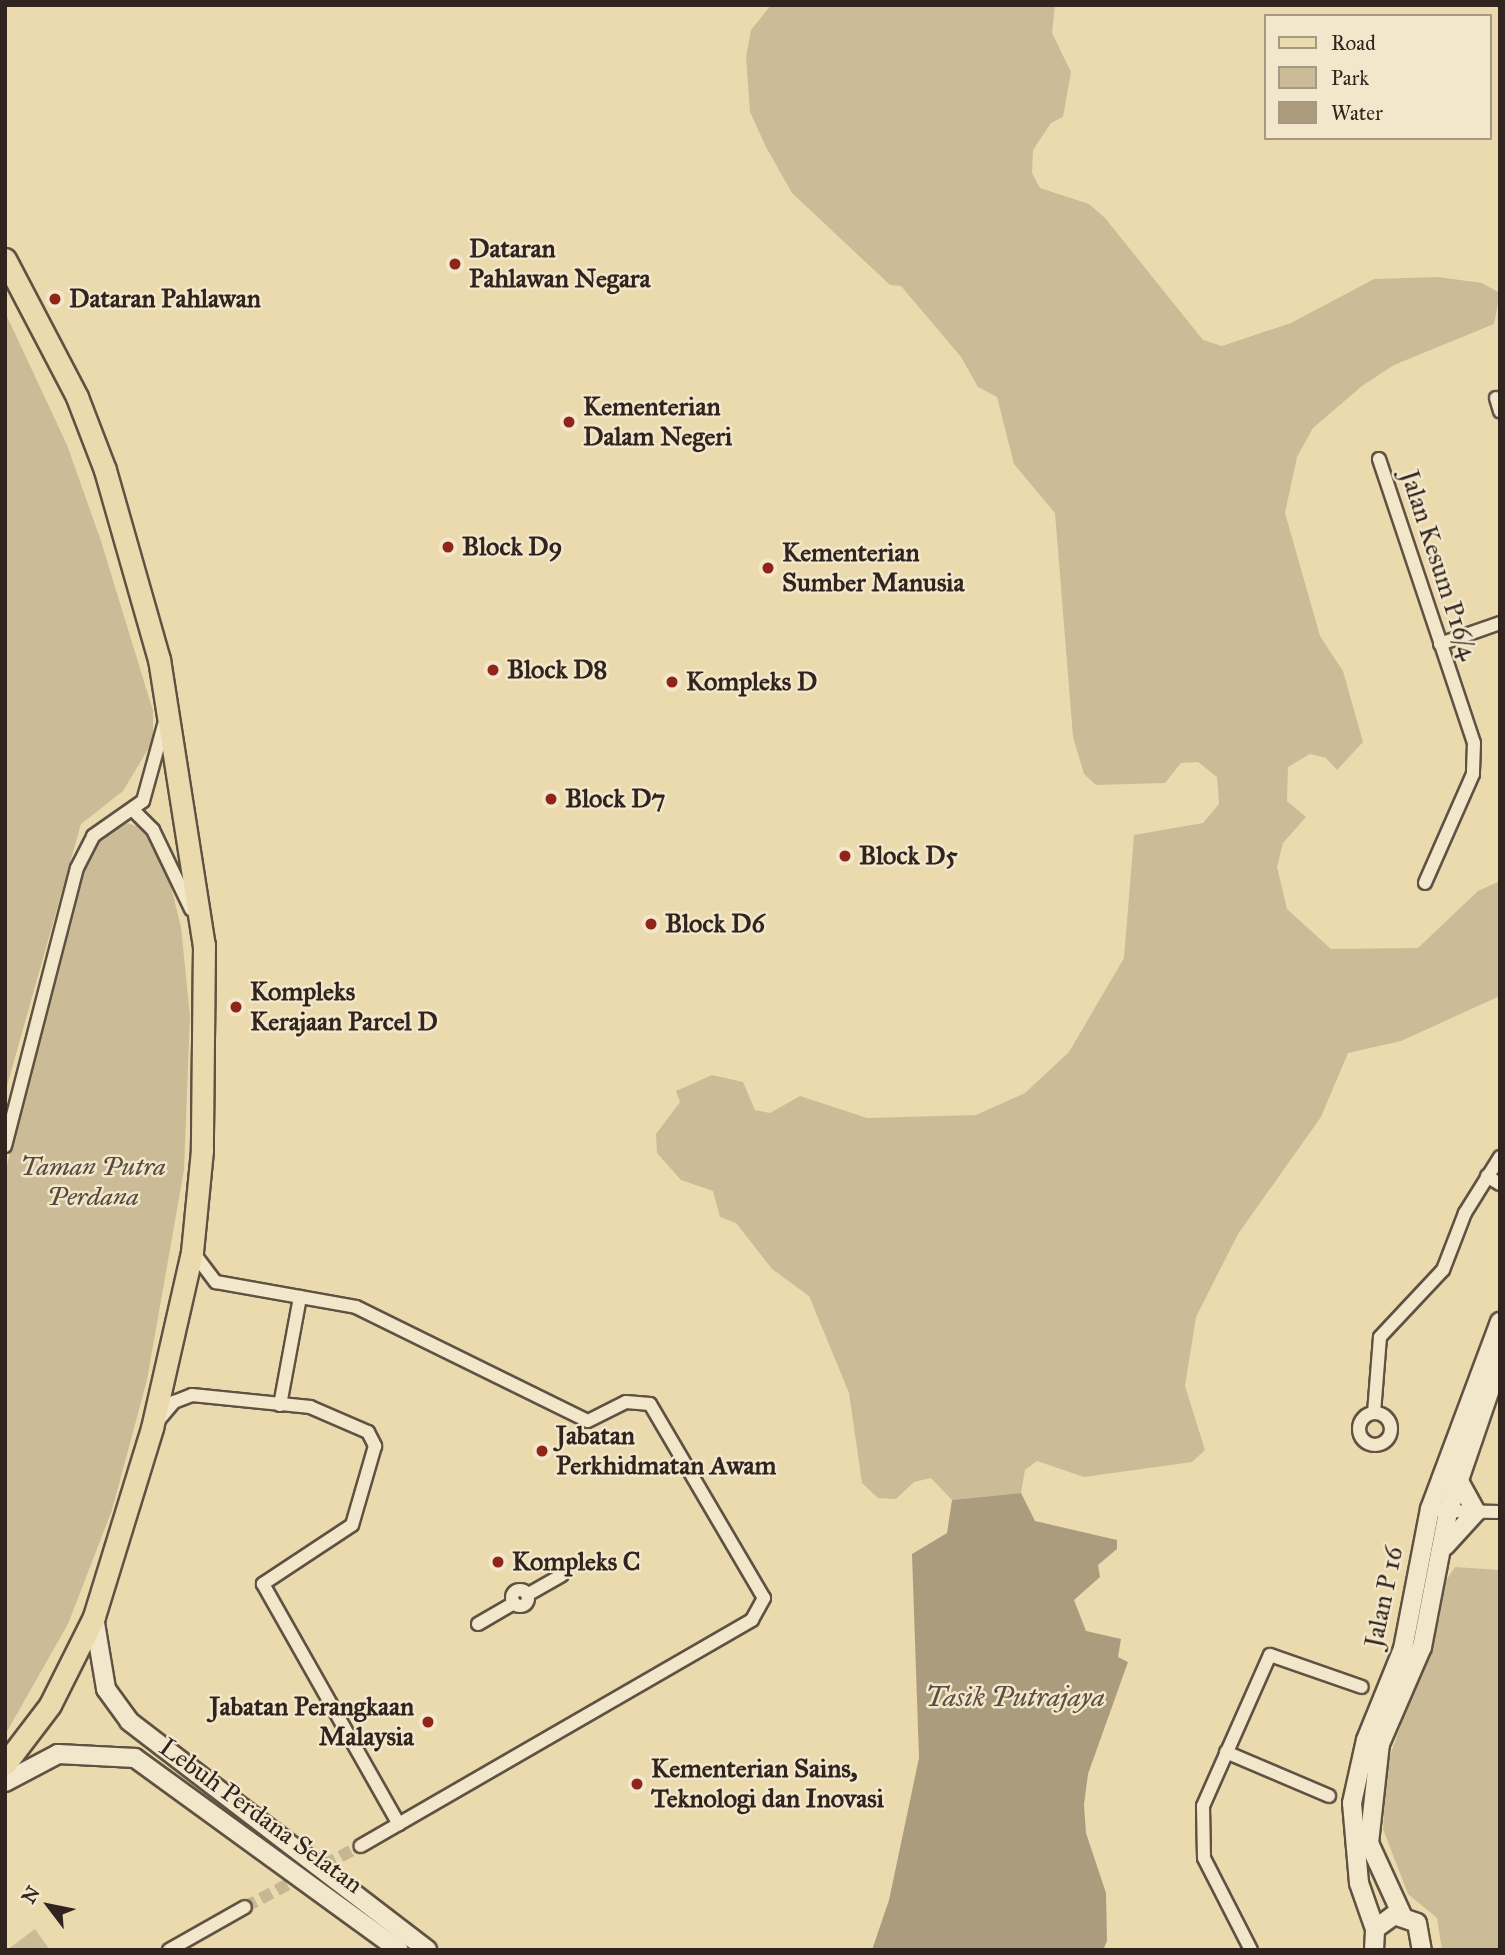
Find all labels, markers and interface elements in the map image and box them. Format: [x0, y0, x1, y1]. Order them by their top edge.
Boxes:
legend [1264, 14, 1491, 140]
text: Road [1331, 30, 1376, 56]
text: Park [1331, 65, 1369, 91]
text: Water [1331, 100, 1383, 126]
place label: Dataran Pahlawan Negara [469, 233, 651, 294]
marker: Dataran Pahlawan Negara [447, 256, 463, 272]
place label: Dataran Pahlawan [69, 283, 261, 315]
marker: Dataran Pahlawan [47, 291, 63, 307]
place label: Kementerian Dalam Negeri [583, 391, 732, 452]
marker: Kementerian Dalam Negeri [561, 414, 577, 430]
street label: Jalan Kesum P16/4 [1394, 466, 1484, 664]
place label: Block D9 [462, 531, 563, 563]
place label: Kementerian Sumber Manusia [782, 537, 964, 598]
marker: Block D9 [440, 539, 456, 555]
marker: Kementerian Sumber Manusia [760, 560, 776, 576]
place label: Block D8 [507, 654, 607, 686]
marker: Block D8 [485, 662, 501, 678]
place label: Kompleks D [686, 666, 817, 698]
marker: Kompleks D [664, 674, 680, 690]
place label: Block D7 [565, 783, 665, 815]
marker: Block D7 [543, 791, 559, 807]
place label: Block D5 [859, 840, 958, 872]
marker: Block D5 [837, 848, 853, 864]
place label: Block D6 [665, 908, 765, 940]
marker: Block D6 [643, 916, 659, 932]
place label: Kompleks Kerajaan Parcel D [250, 976, 438, 1038]
marker: Kompleks Kerajaan Parcel D [228, 999, 244, 1015]
park label: Taman Putra Perdana [20, 1151, 166, 1212]
place label: Jabatan Perkhidmatan Awam [556, 1420, 776, 1482]
marker: Jabatan Perkhidmatan Awam [534, 1443, 550, 1459]
street label: Jalan P 16 [1358, 1544, 1410, 1650]
place label: Kompleks C [512, 1546, 641, 1578]
marker: Kompleks C [490, 1554, 506, 1570]
water label: Tasik Putrajaya [925, 1680, 1105, 1714]
place label: Jabatan Perangkaan Malaysia [210, 1691, 414, 1752]
marker: Jabatan Perangkaan Malaysia [420, 1714, 436, 1730]
street label: Lebuh Perdana Selatan [153, 1732, 369, 1900]
place label: Kementerian Sains, Teknologi dan Inovasi [651, 1753, 884, 1814]
marker: Kementerian Sains, Teknologi dan Inovasi [629, 1776, 645, 1792]
north arrow [14, 1871, 84, 1941]
text: N [17, 1882, 45, 1908]

